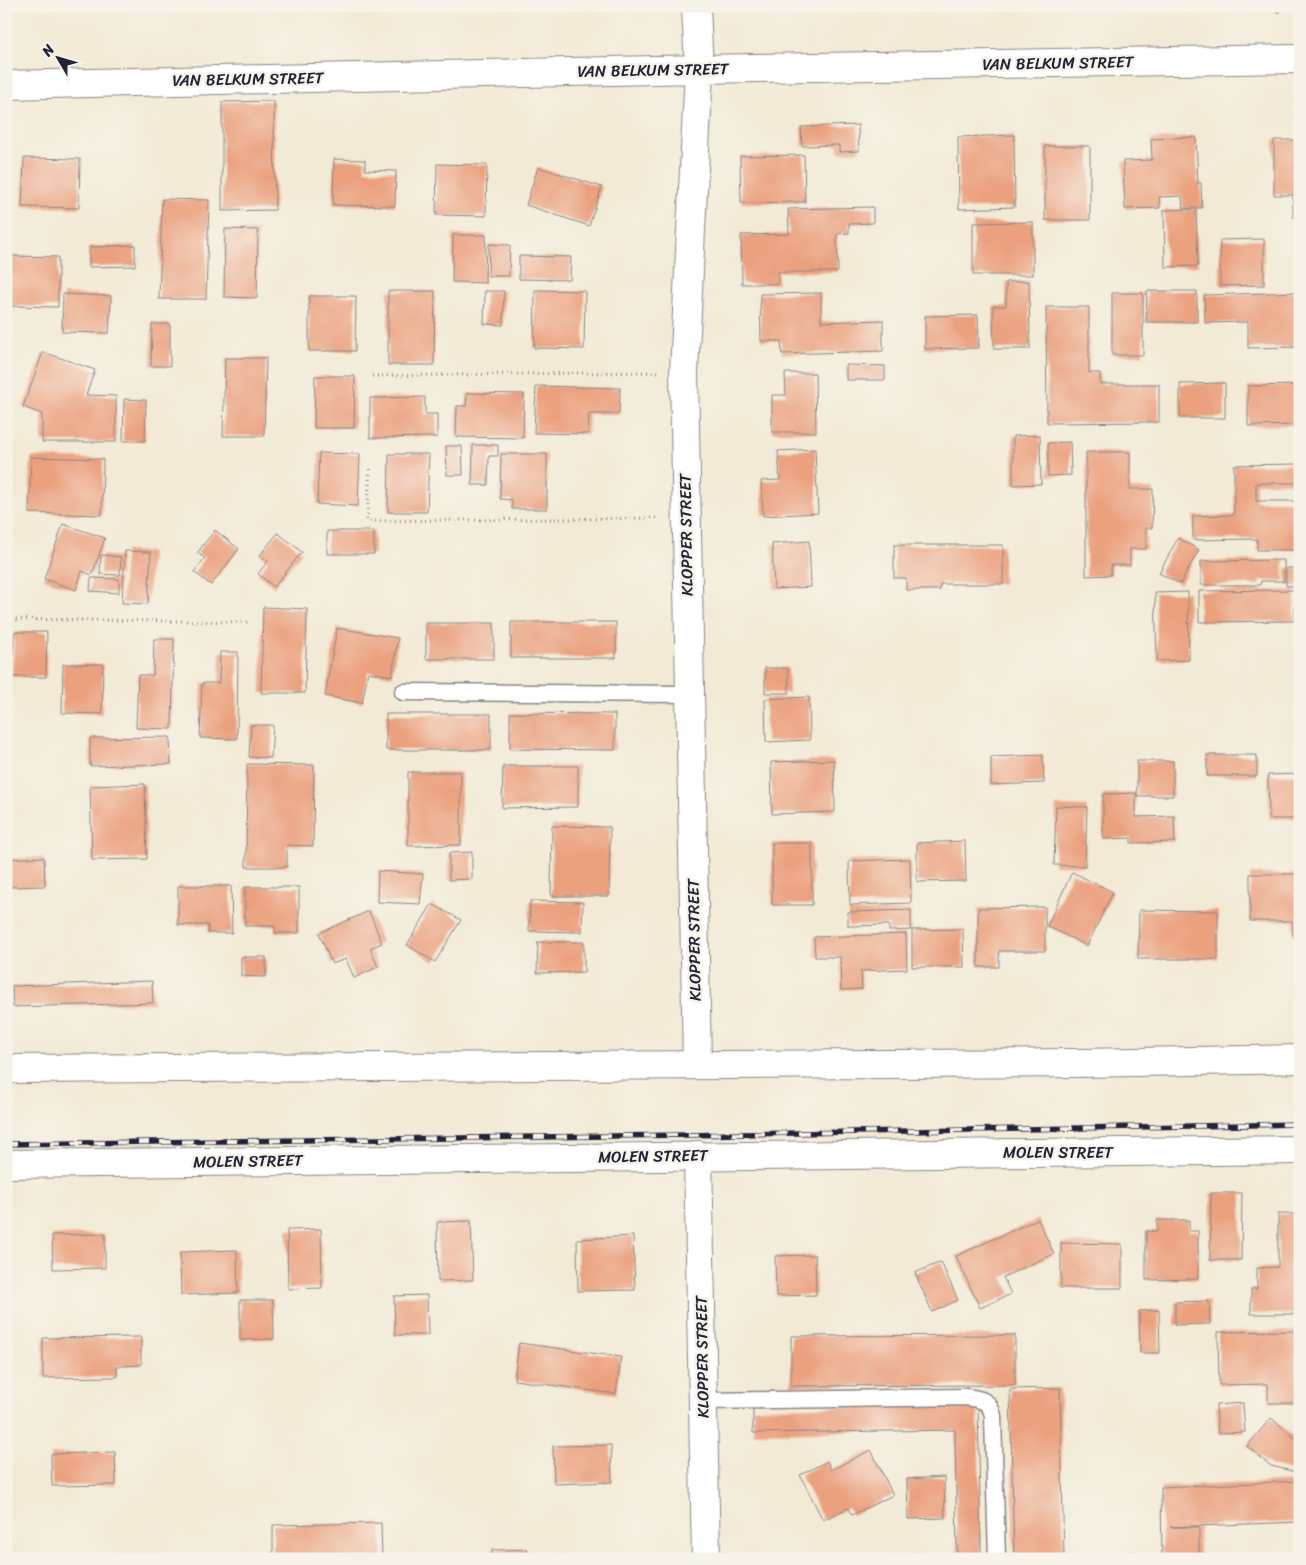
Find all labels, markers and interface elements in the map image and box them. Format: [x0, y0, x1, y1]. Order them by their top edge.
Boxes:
north arrow [32, 32, 82, 82]
text: N [35, 39, 61, 63]
street label: VAN BELKUM STREET [982, 47, 1135, 79]
street label: VAN BELKUM STREET [577, 54, 730, 86]
street label: VAN BELKUM STREET [172, 63, 325, 95]
street label: KLOPPER STREET [670, 473, 702, 596]
street label: KLOPPER STREET [678, 878, 710, 1001]
street label: MOLEN STREET [1003, 1138, 1114, 1167]
street label: MOLEN STREET [598, 1141, 709, 1171]
street label: MOLEN STREET [193, 1146, 304, 1176]
street label: KLOPPER STREET [686, 1295, 718, 1418]

